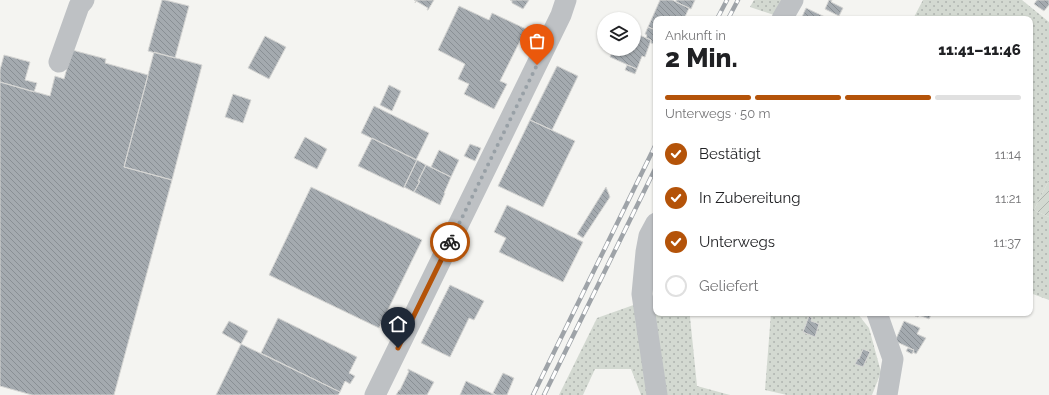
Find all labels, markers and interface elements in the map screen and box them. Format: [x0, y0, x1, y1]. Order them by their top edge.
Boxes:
map controls [597, 12, 641, 56]
button: layers [597, 12, 641, 56]
pin [520, 24, 554, 65]
text: Ankunft in [665, 28, 726, 43]
icon: bag [526, 30, 548, 52]
text: 11:41–11:46 [938, 41, 1021, 59]
text: 2 Min. [665, 43, 738, 73]
text: Unterwegs · 50 m [665, 106, 770, 121]
icon: check [665, 143, 687, 165]
text: Bestätigt [699, 145, 761, 163]
text: 11:14 [995, 147, 1021, 162]
icon: check [665, 187, 687, 209]
text: In Zubereitung [699, 189, 801, 207]
text: 11:21 [995, 191, 1021, 206]
courier [430, 222, 470, 262]
icon: bike [439, 231, 461, 253]
icon: check [665, 231, 687, 253]
text: Unterwegs [699, 233, 775, 251]
text: 11:37 [994, 235, 1021, 250]
text: Geliefert [699, 277, 758, 295]
pin [381, 307, 415, 348]
icon: home [387, 313, 409, 335]

